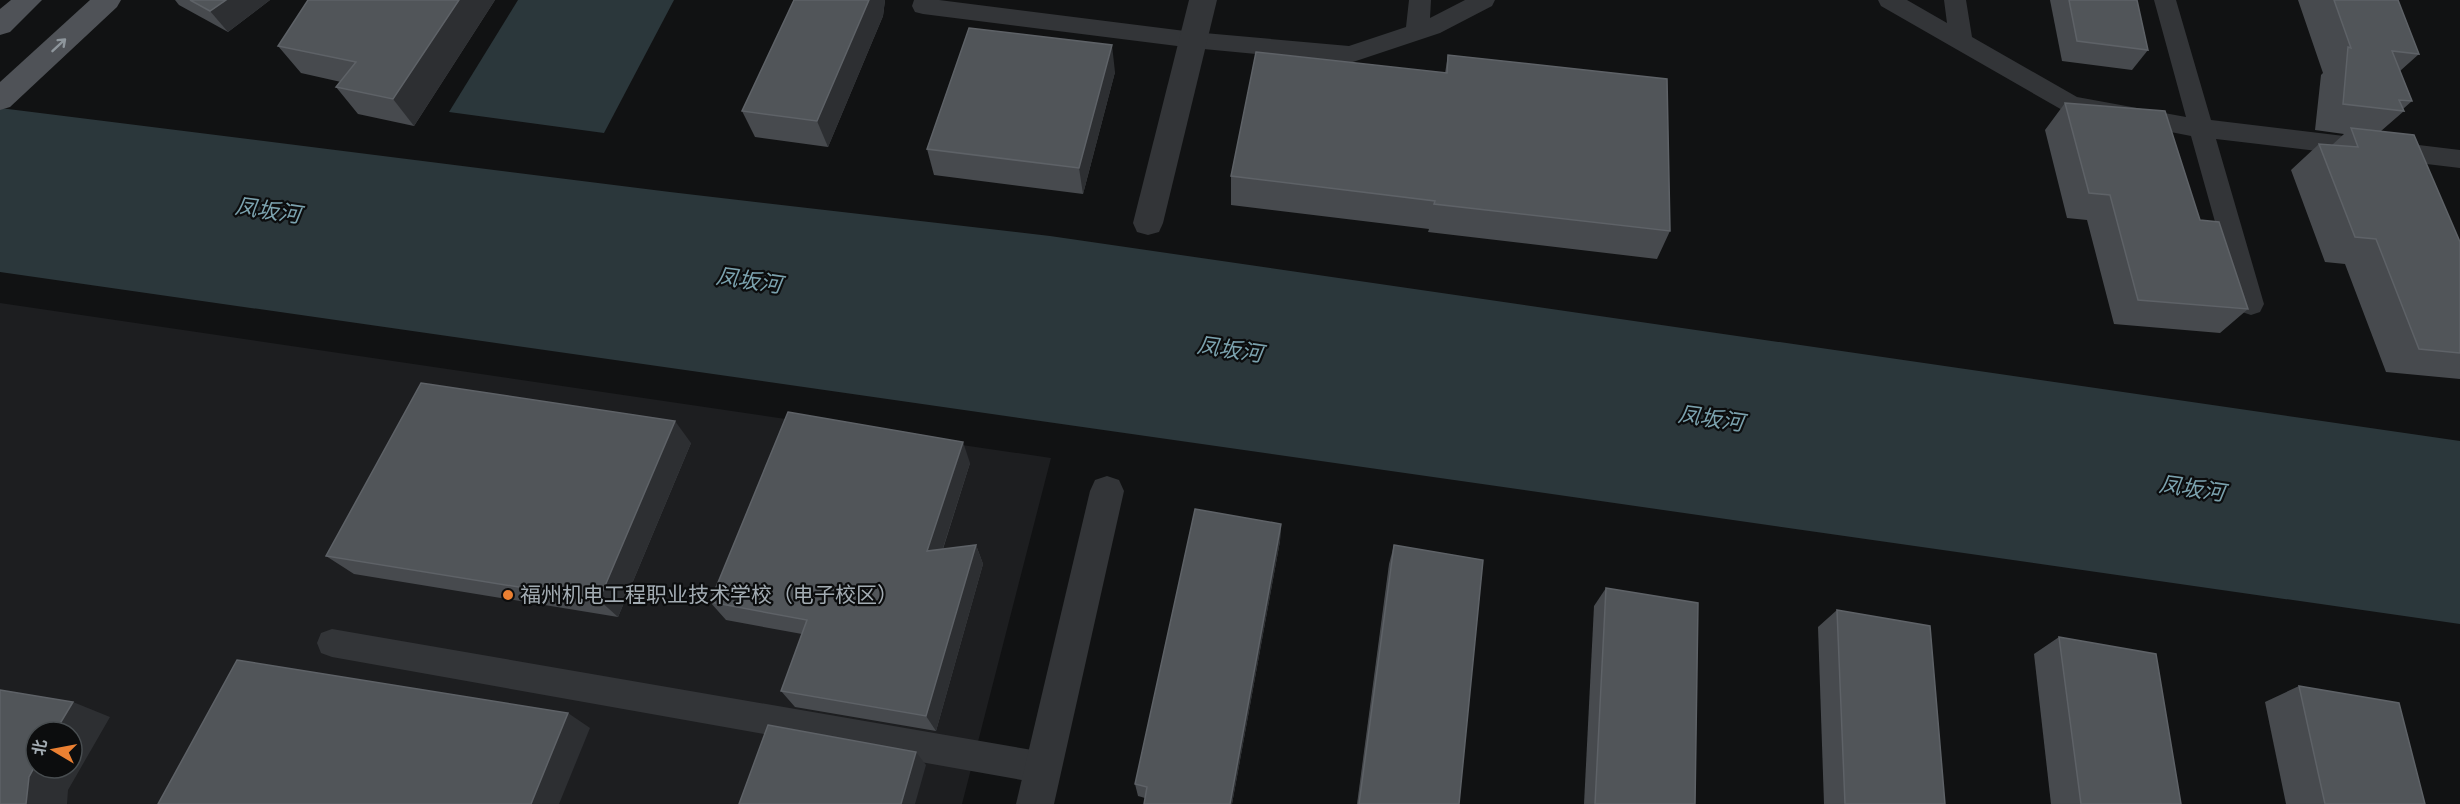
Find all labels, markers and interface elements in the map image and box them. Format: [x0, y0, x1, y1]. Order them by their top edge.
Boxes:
one-way arrow [51, 38, 66, 52]
water label: 凤坂河 [233, 192, 307, 229]
water label: 凤坂河 [714, 262, 788, 299]
water label: 凤坂河 [1195, 331, 1269, 368]
water label: 凤坂河 [1676, 400, 1750, 437]
water label: 凤坂河 [2157, 470, 2231, 507]
place label: 福州机电工程职业技术学校（电子校区） [520, 581, 898, 608]
marker: 福州机电工程职业技术学校（电子校区） [501, 588, 515, 602]
north arrow [24, 720, 84, 780]
text: 北 [28, 738, 50, 757]

